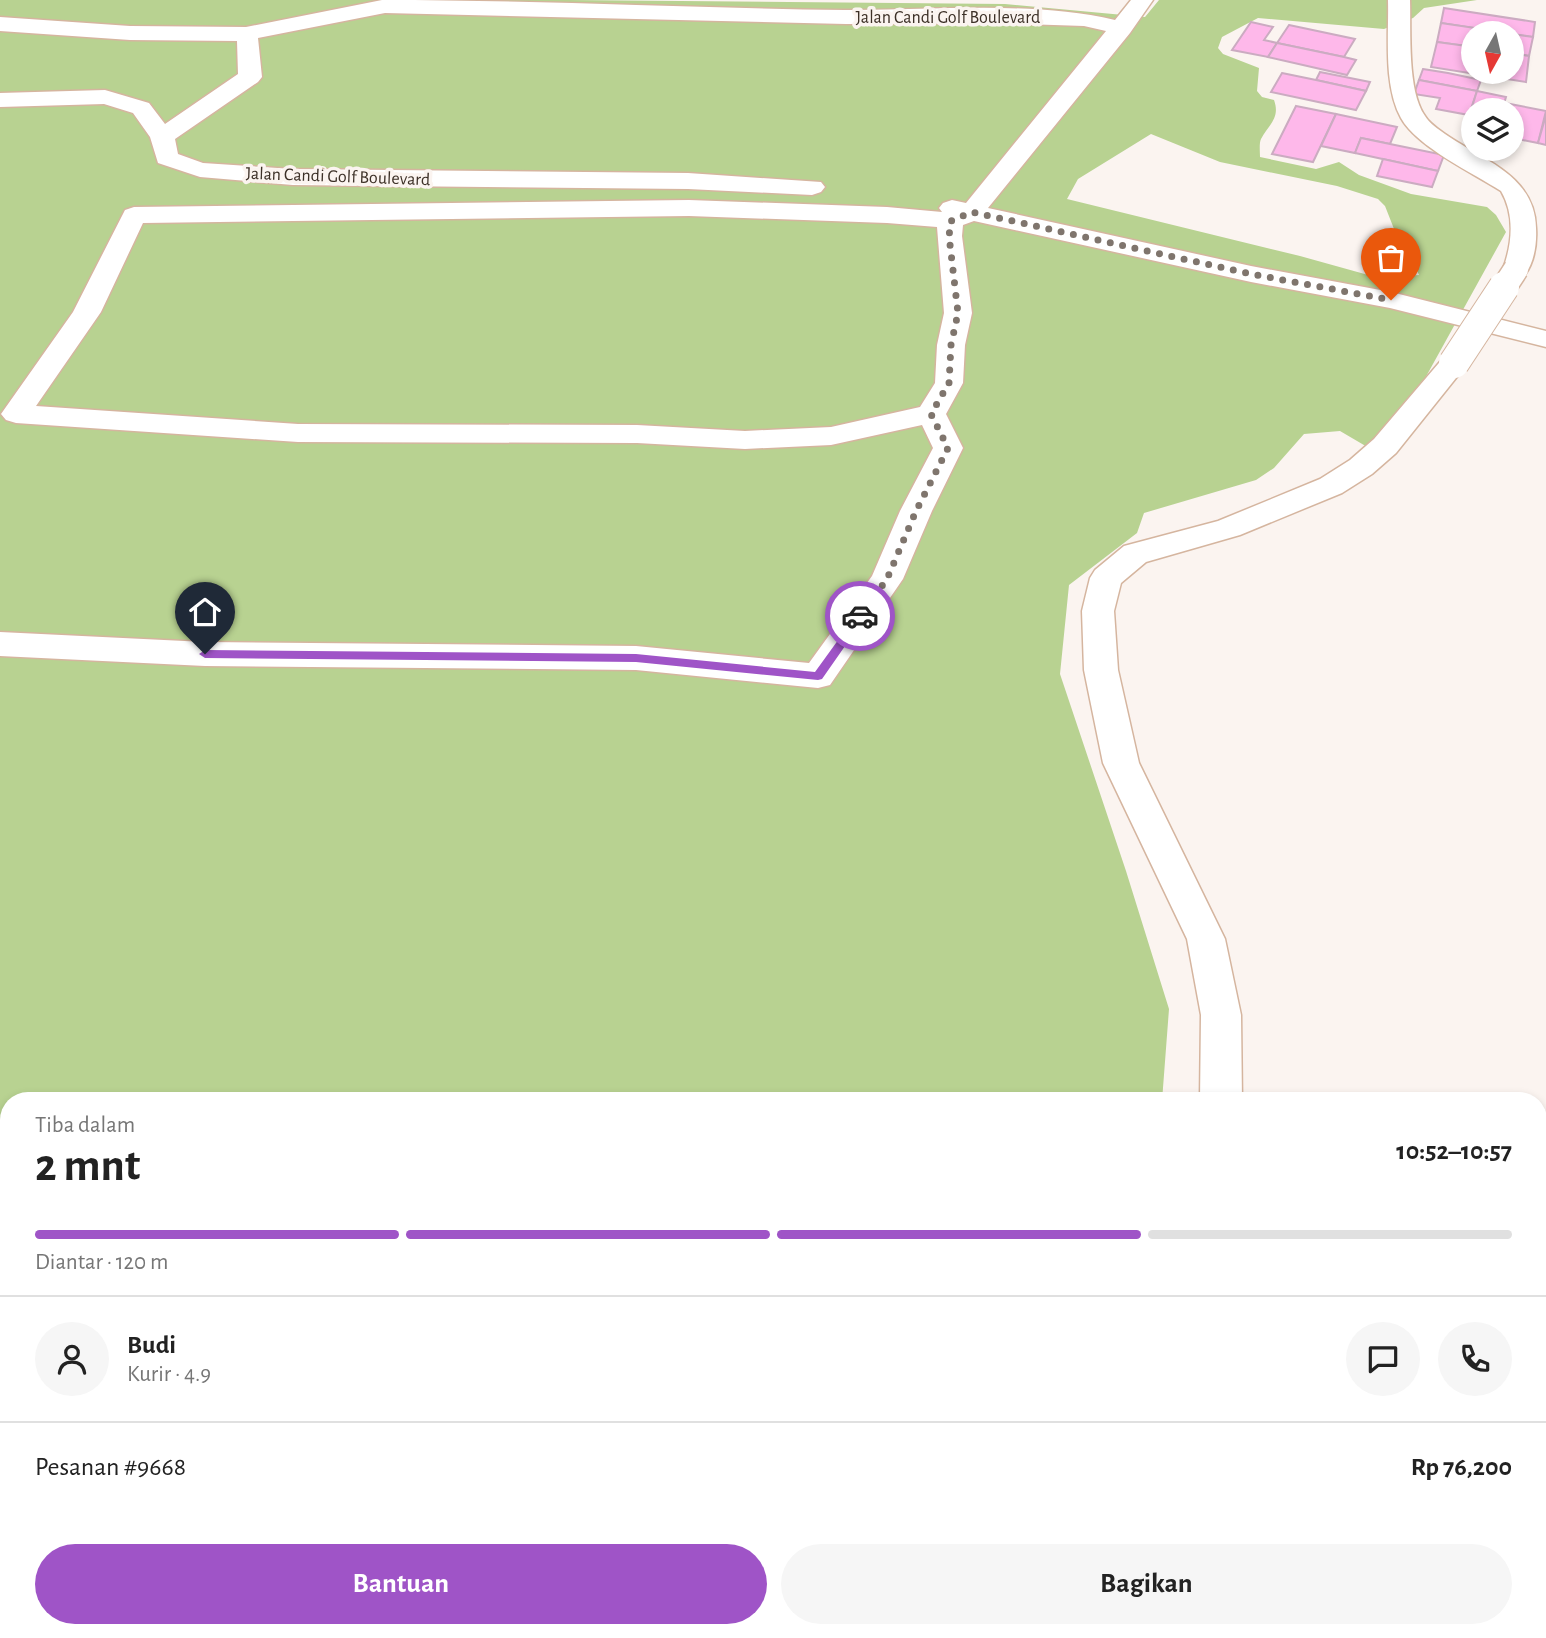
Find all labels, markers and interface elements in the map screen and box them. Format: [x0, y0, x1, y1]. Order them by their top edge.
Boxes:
street label: Jalan Candi Golf Boulevard [856, 9, 1040, 27]
north arrow [1461, 21, 1524, 84]
map controls [1461, 21, 1524, 161]
button: layers [1461, 98, 1524, 161]
street label: Jalan Candi Golf Boulevard [245, 165, 431, 189]
pin [1361, 228, 1421, 300]
icon: bag [1372, 239, 1410, 277]
courier [825, 581, 895, 651]
pin [175, 582, 235, 654]
icon: home [186, 593, 224, 631]
icon: car [841, 597, 879, 635]
text: Tiba dalam [35, 1114, 135, 1137]
text: 10:52–10:57 [1396, 1138, 1512, 1164]
text: 2 mnt [35, 1143, 140, 1189]
text: Diantar · 120 m [35, 1251, 168, 1274]
button: person [35, 1322, 109, 1396]
button: chat [1346, 1322, 1420, 1396]
button: phone [1438, 1322, 1512, 1396]
text: Budi [127, 1332, 176, 1358]
text: Kurir · 4.9 [127, 1363, 211, 1386]
text: Pesanan #9668 [35, 1454, 186, 1480]
text: Rp 76,200 [1411, 1454, 1512, 1480]
button: Bantuan [35, 1544, 767, 1624]
button: Bagikan [781, 1544, 1512, 1624]

